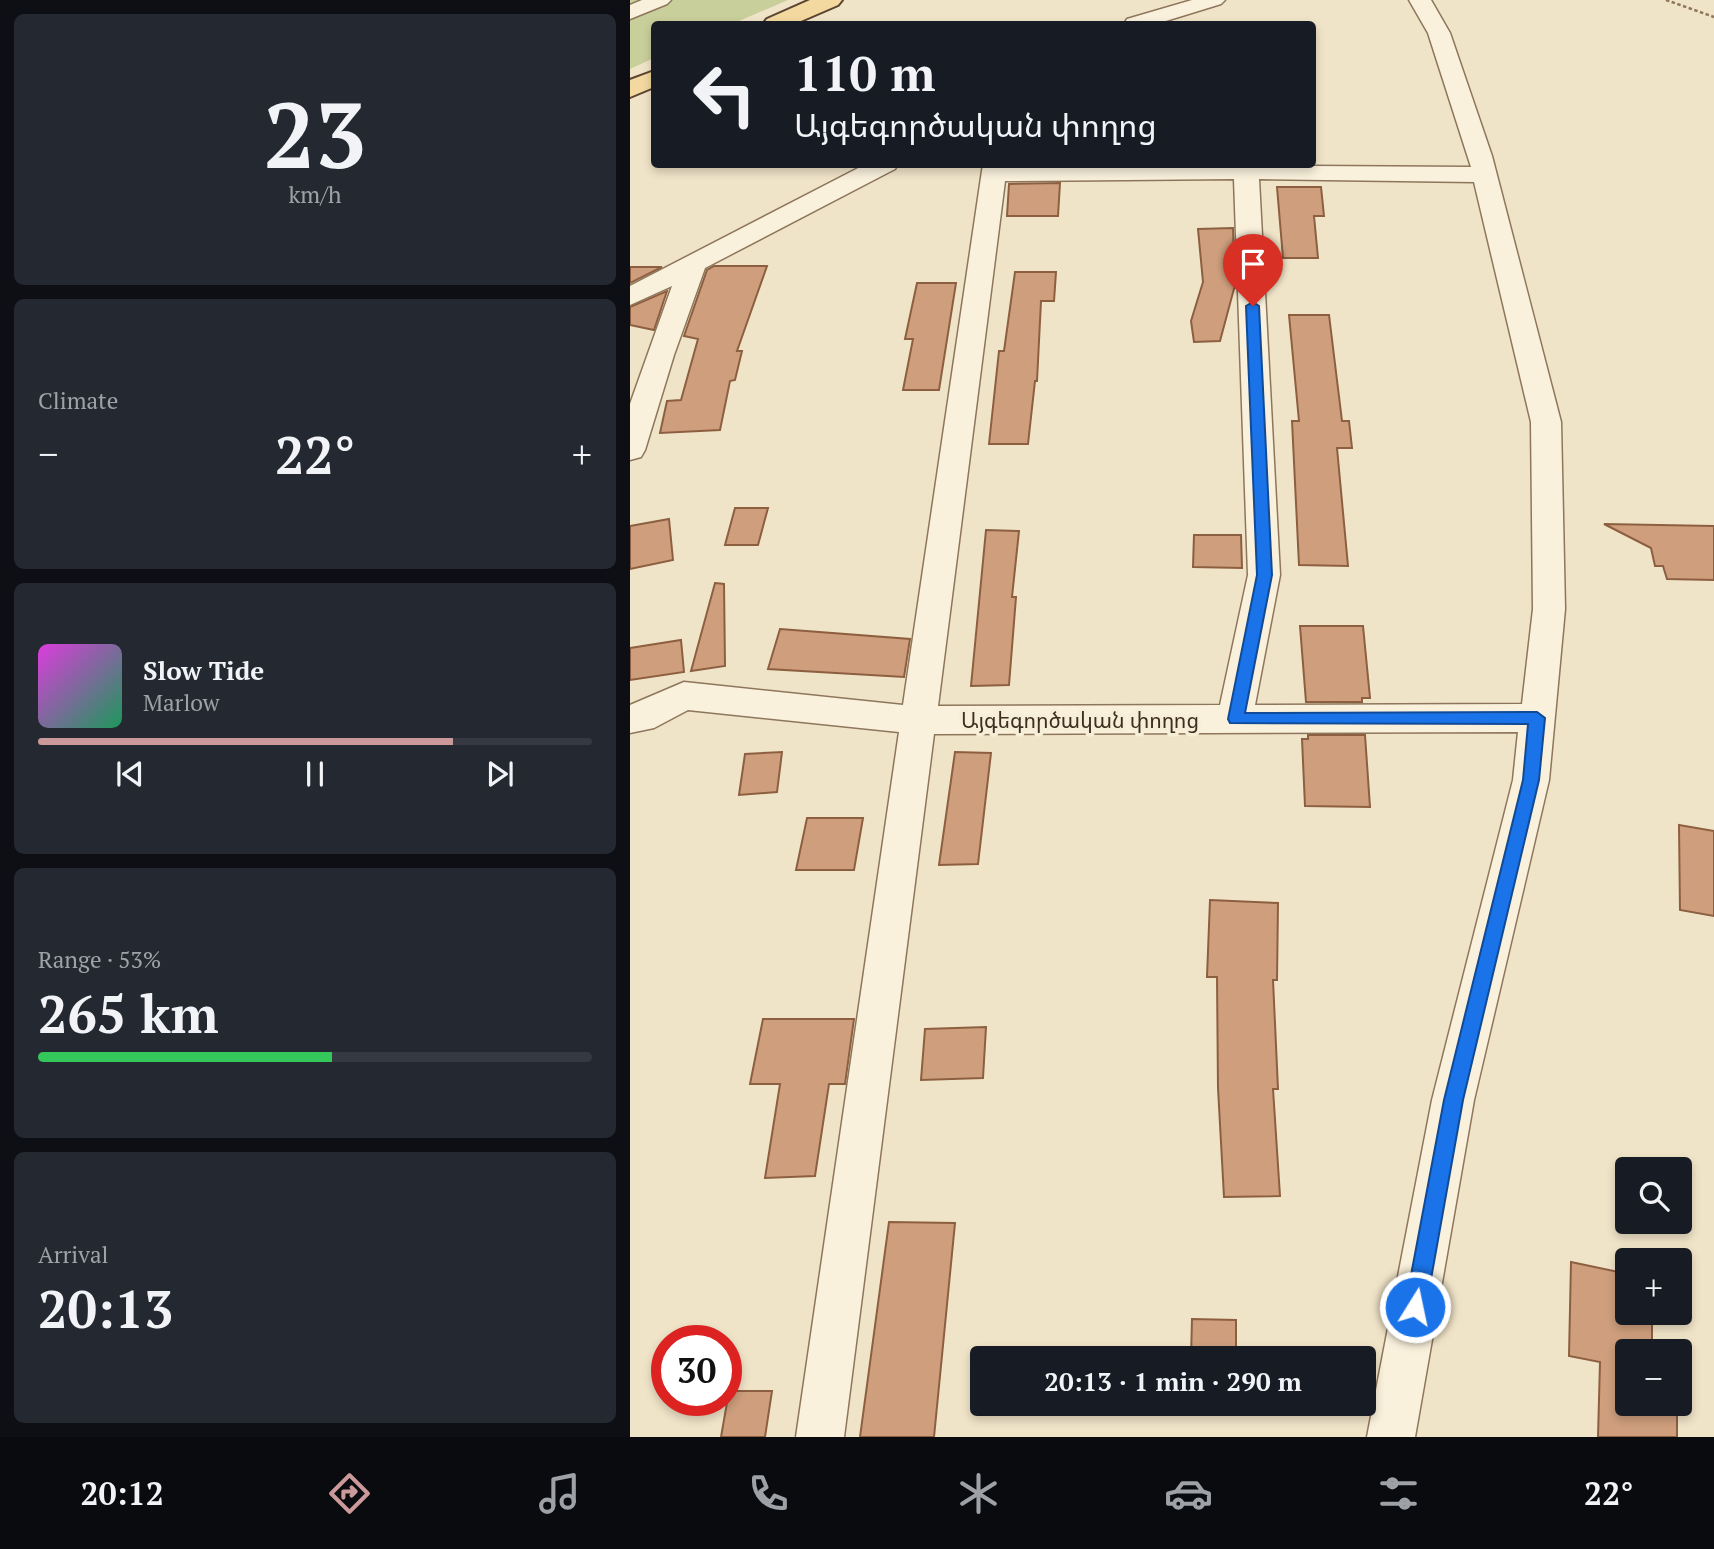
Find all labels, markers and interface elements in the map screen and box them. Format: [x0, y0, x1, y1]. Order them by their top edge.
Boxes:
text: 110 m [794, 40, 936, 105]
icon: left [679, 49, 770, 140]
text: 23 [264, 73, 366, 194]
text: Այգեգործական փողոց [794, 104, 1157, 146]
text: km/h [288, 179, 342, 210]
pin [1223, 234, 1283, 306]
icon: arrive [1234, 245, 1272, 283]
text: Climate [38, 385, 118, 416]
text: 22° [275, 420, 355, 489]
text: − [38, 429, 58, 479]
text: + [572, 429, 592, 479]
text: Slow Tide [143, 653, 264, 687]
text: Marlow [143, 687, 220, 718]
street label: Այգեգործական փողոց [961, 706, 1199, 734]
icon: previous [111, 755, 149, 793]
icon: pause [296, 755, 334, 793]
icon: next [481, 755, 519, 793]
text: Range · 53% [38, 944, 161, 975]
text: 265 km [38, 979, 219, 1048]
map controls [1615, 1157, 1692, 1416]
button: search [1615, 1157, 1692, 1234]
text: Arrival [38, 1239, 109, 1270]
button: + [1615, 1248, 1692, 1325]
position arrow [1378, 1270, 1452, 1344]
text: 20:13 [38, 1274, 173, 1343]
speed limit sign: 30 [651, 1325, 742, 1416]
button: − [1615, 1339, 1692, 1416]
text: 20:13 · 1 min · 290 m [1044, 1364, 1302, 1398]
icon: directions [325, 1469, 374, 1518]
icon: music [535, 1469, 584, 1518]
icon: phone [744, 1469, 793, 1518]
icon: climate [954, 1469, 1003, 1518]
icon: car [1164, 1469, 1213, 1518]
icon: filters [1374, 1469, 1423, 1518]
text: 20:12 [80, 1472, 164, 1514]
text: 22° [1584, 1472, 1633, 1514]

